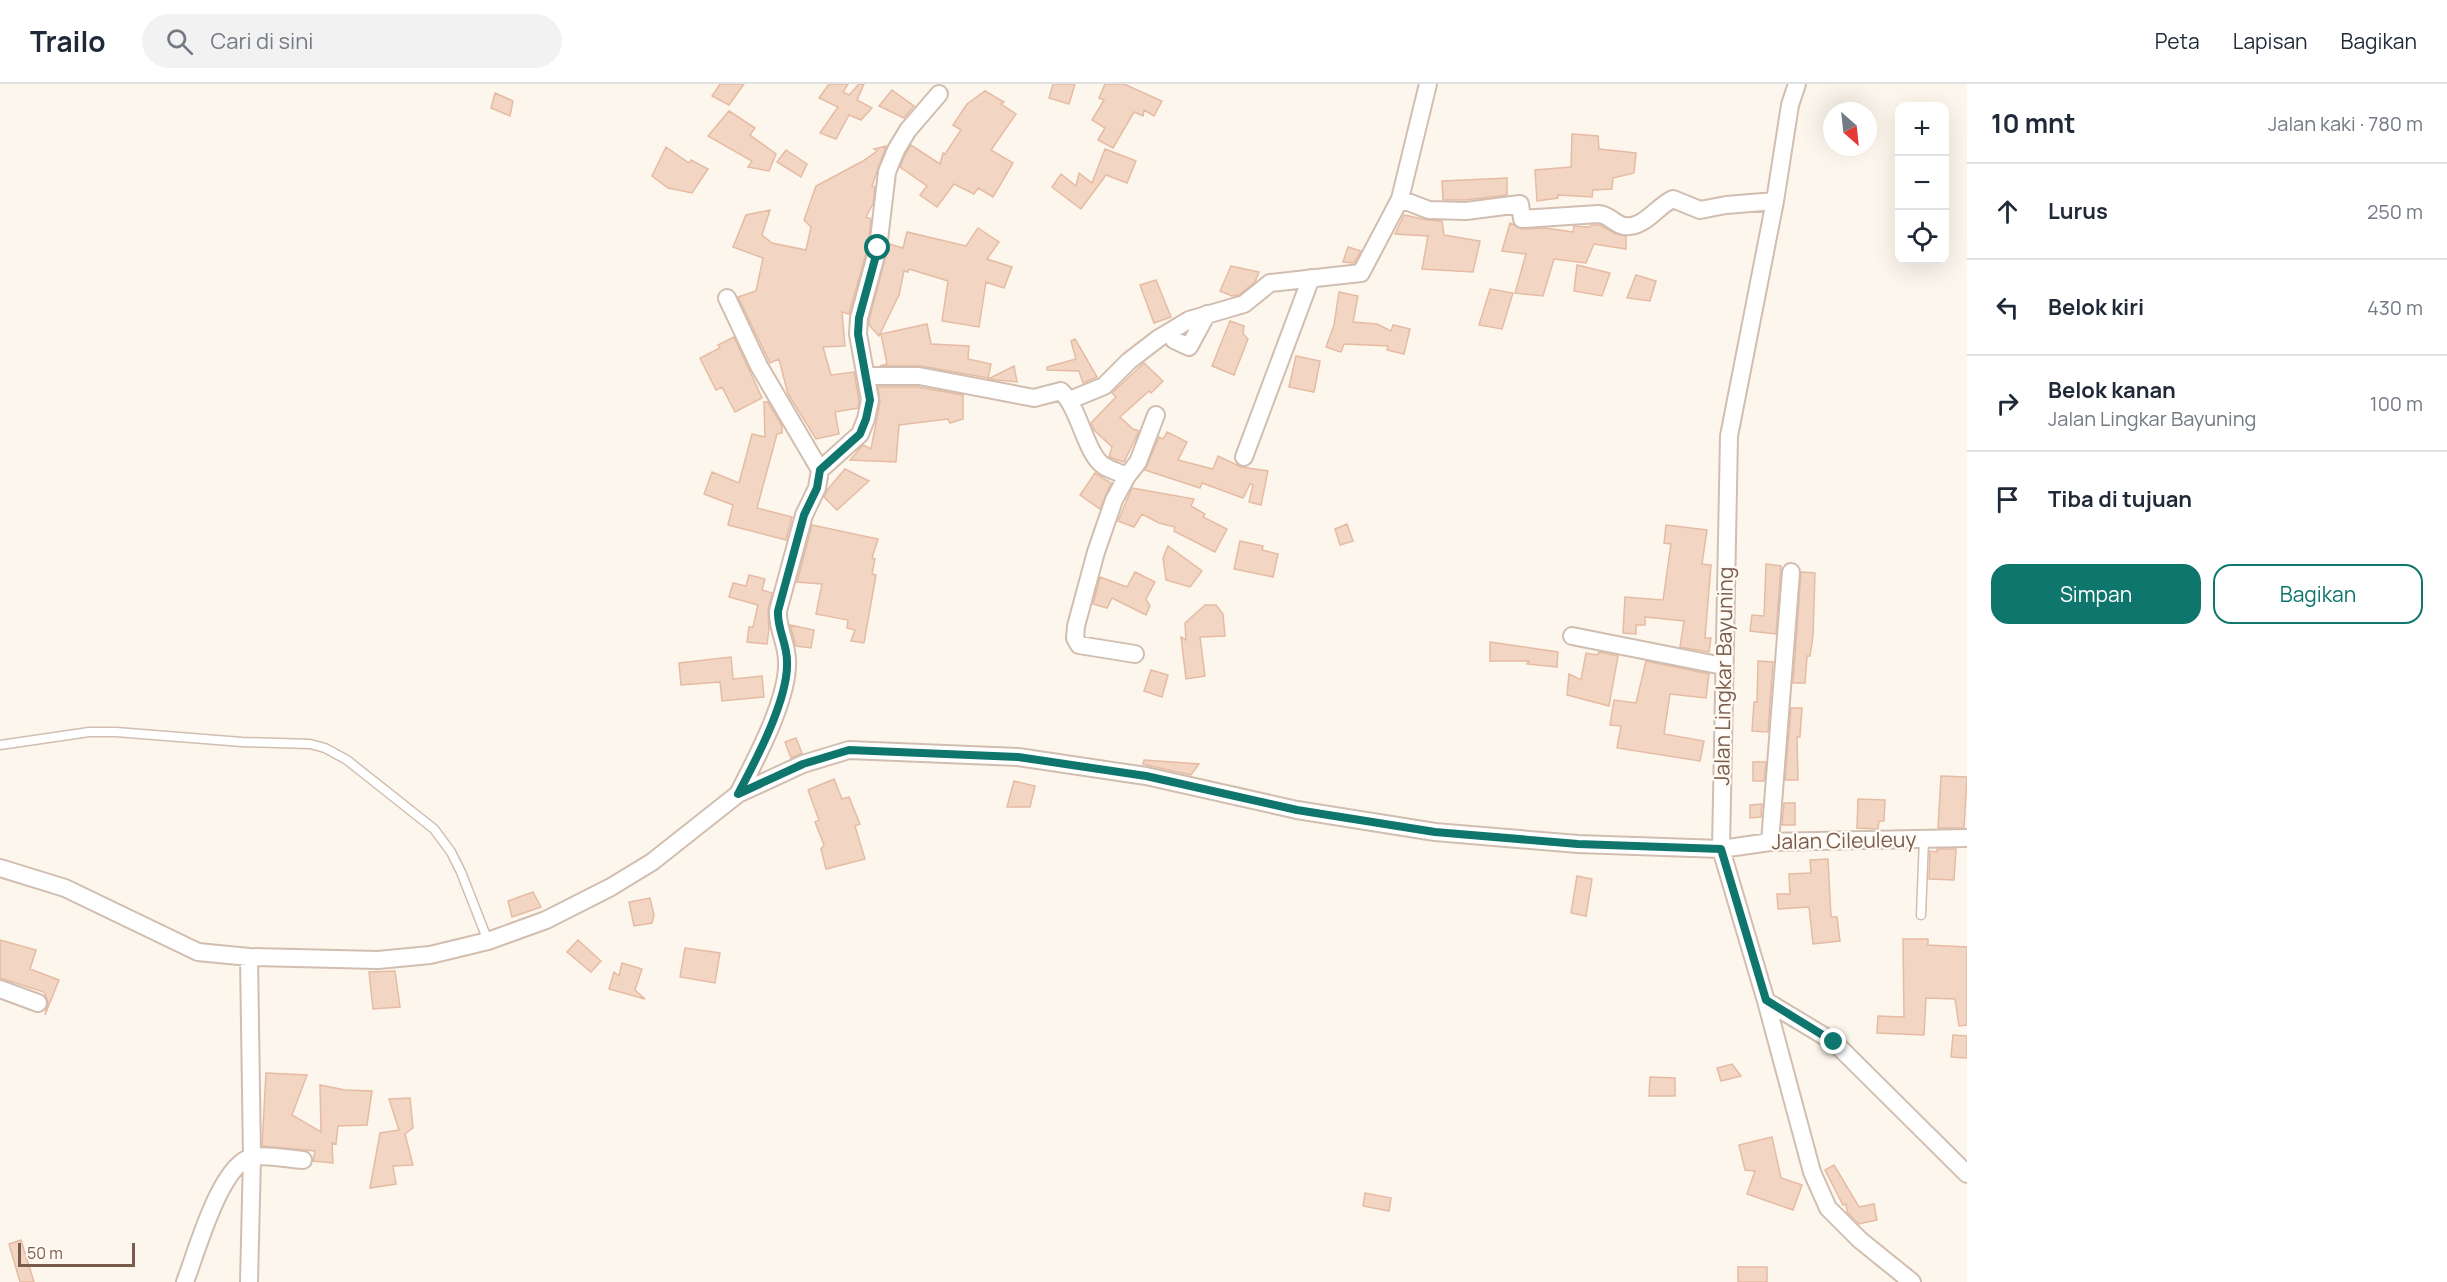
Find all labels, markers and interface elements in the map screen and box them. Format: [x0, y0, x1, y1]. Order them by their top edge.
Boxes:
search box [142, 14, 562, 68]
text: Trailo [30, 22, 106, 60]
icon: search [163, 25, 196, 58]
text: Cari di sini [211, 26, 313, 56]
text: Peta [2155, 27, 2200, 55]
text: Lapisan [2233, 27, 2308, 55]
text: Bagikan [2341, 27, 2417, 55]
north arrow [1823, 102, 1877, 156]
map controls [1895, 102, 1949, 264]
button: + [1895, 102, 1949, 156]
text: 10 mnt [1991, 105, 2076, 141]
text: Jalan kaki · 780 m [2268, 110, 2423, 137]
button: − [1895, 156, 1949, 210]
icon: ahead [1991, 195, 2024, 228]
text: Lurus [2048, 196, 2108, 226]
text: 250 m [2367, 198, 2423, 225]
button: locate [1895, 210, 1949, 264]
route start [864, 234, 890, 260]
icon: left [1991, 291, 2024, 324]
text: Belok kiri [2048, 292, 2144, 322]
text: 430 m [2367, 294, 2423, 321]
text: Belok kanan [2048, 375, 2176, 405]
icon: right [1991, 387, 2024, 420]
text: 100 m [2370, 390, 2423, 417]
text: Jalan Lingkar Bayuning [2048, 405, 2256, 432]
icon: arrive [1991, 483, 2024, 516]
text: Tiba di tujuan [2048, 484, 2192, 514]
button: Simpan [1991, 564, 2201, 624]
button: Bagikan [2213, 564, 2423, 624]
street label: Jalan Lingkar Bayuning [1707, 566, 1739, 786]
street label: Jalan Cileuleuy [1771, 825, 1917, 855]
route end [1820, 1028, 1846, 1054]
scale bar [18, 1240, 135, 1268]
text: 50 m [27, 1242, 63, 1264]

